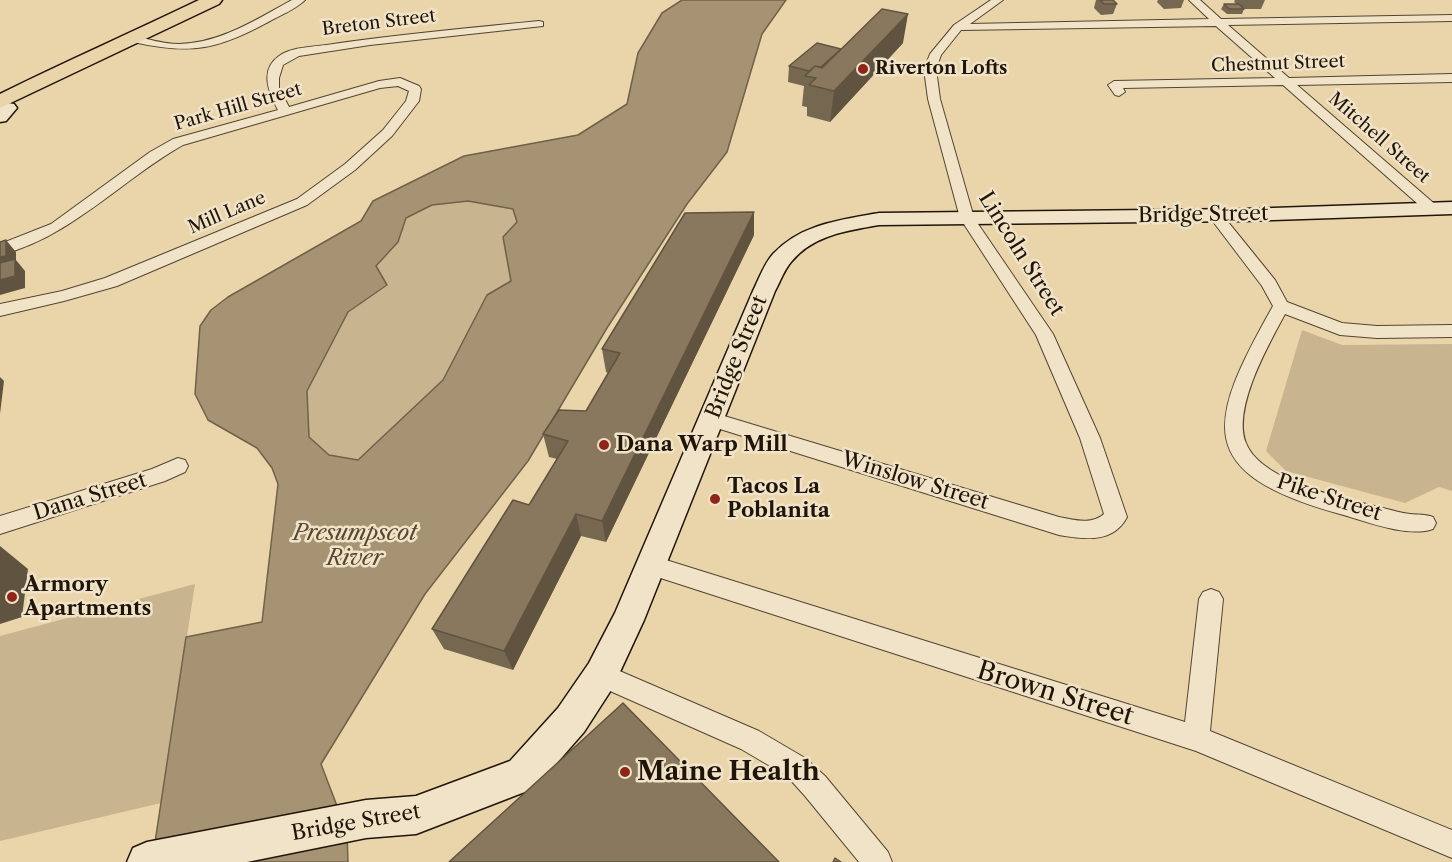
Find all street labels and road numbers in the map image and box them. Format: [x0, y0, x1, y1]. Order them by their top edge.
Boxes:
street label: Breton Street [321, 5, 437, 41]
street label: Chestnut Street [1211, 51, 1345, 77]
street label: Park Hill Street [172, 79, 304, 135]
street label: Mitchell Street [1324, 88, 1434, 188]
street label: Mill Lane [185, 187, 269, 239]
street label: Lincoln Street [973, 187, 1069, 321]
street label: Bridge Street [1138, 201, 1268, 229]
street label: Bridge Street [701, 292, 773, 422]
street label: Winslow Street [838, 447, 992, 515]
street label: Dana Street [30, 468, 150, 526]
street label: Pike Street [1274, 469, 1384, 527]
street label: Brown Street [973, 655, 1137, 733]
street label: Bridge Street [290, 799, 422, 847]

